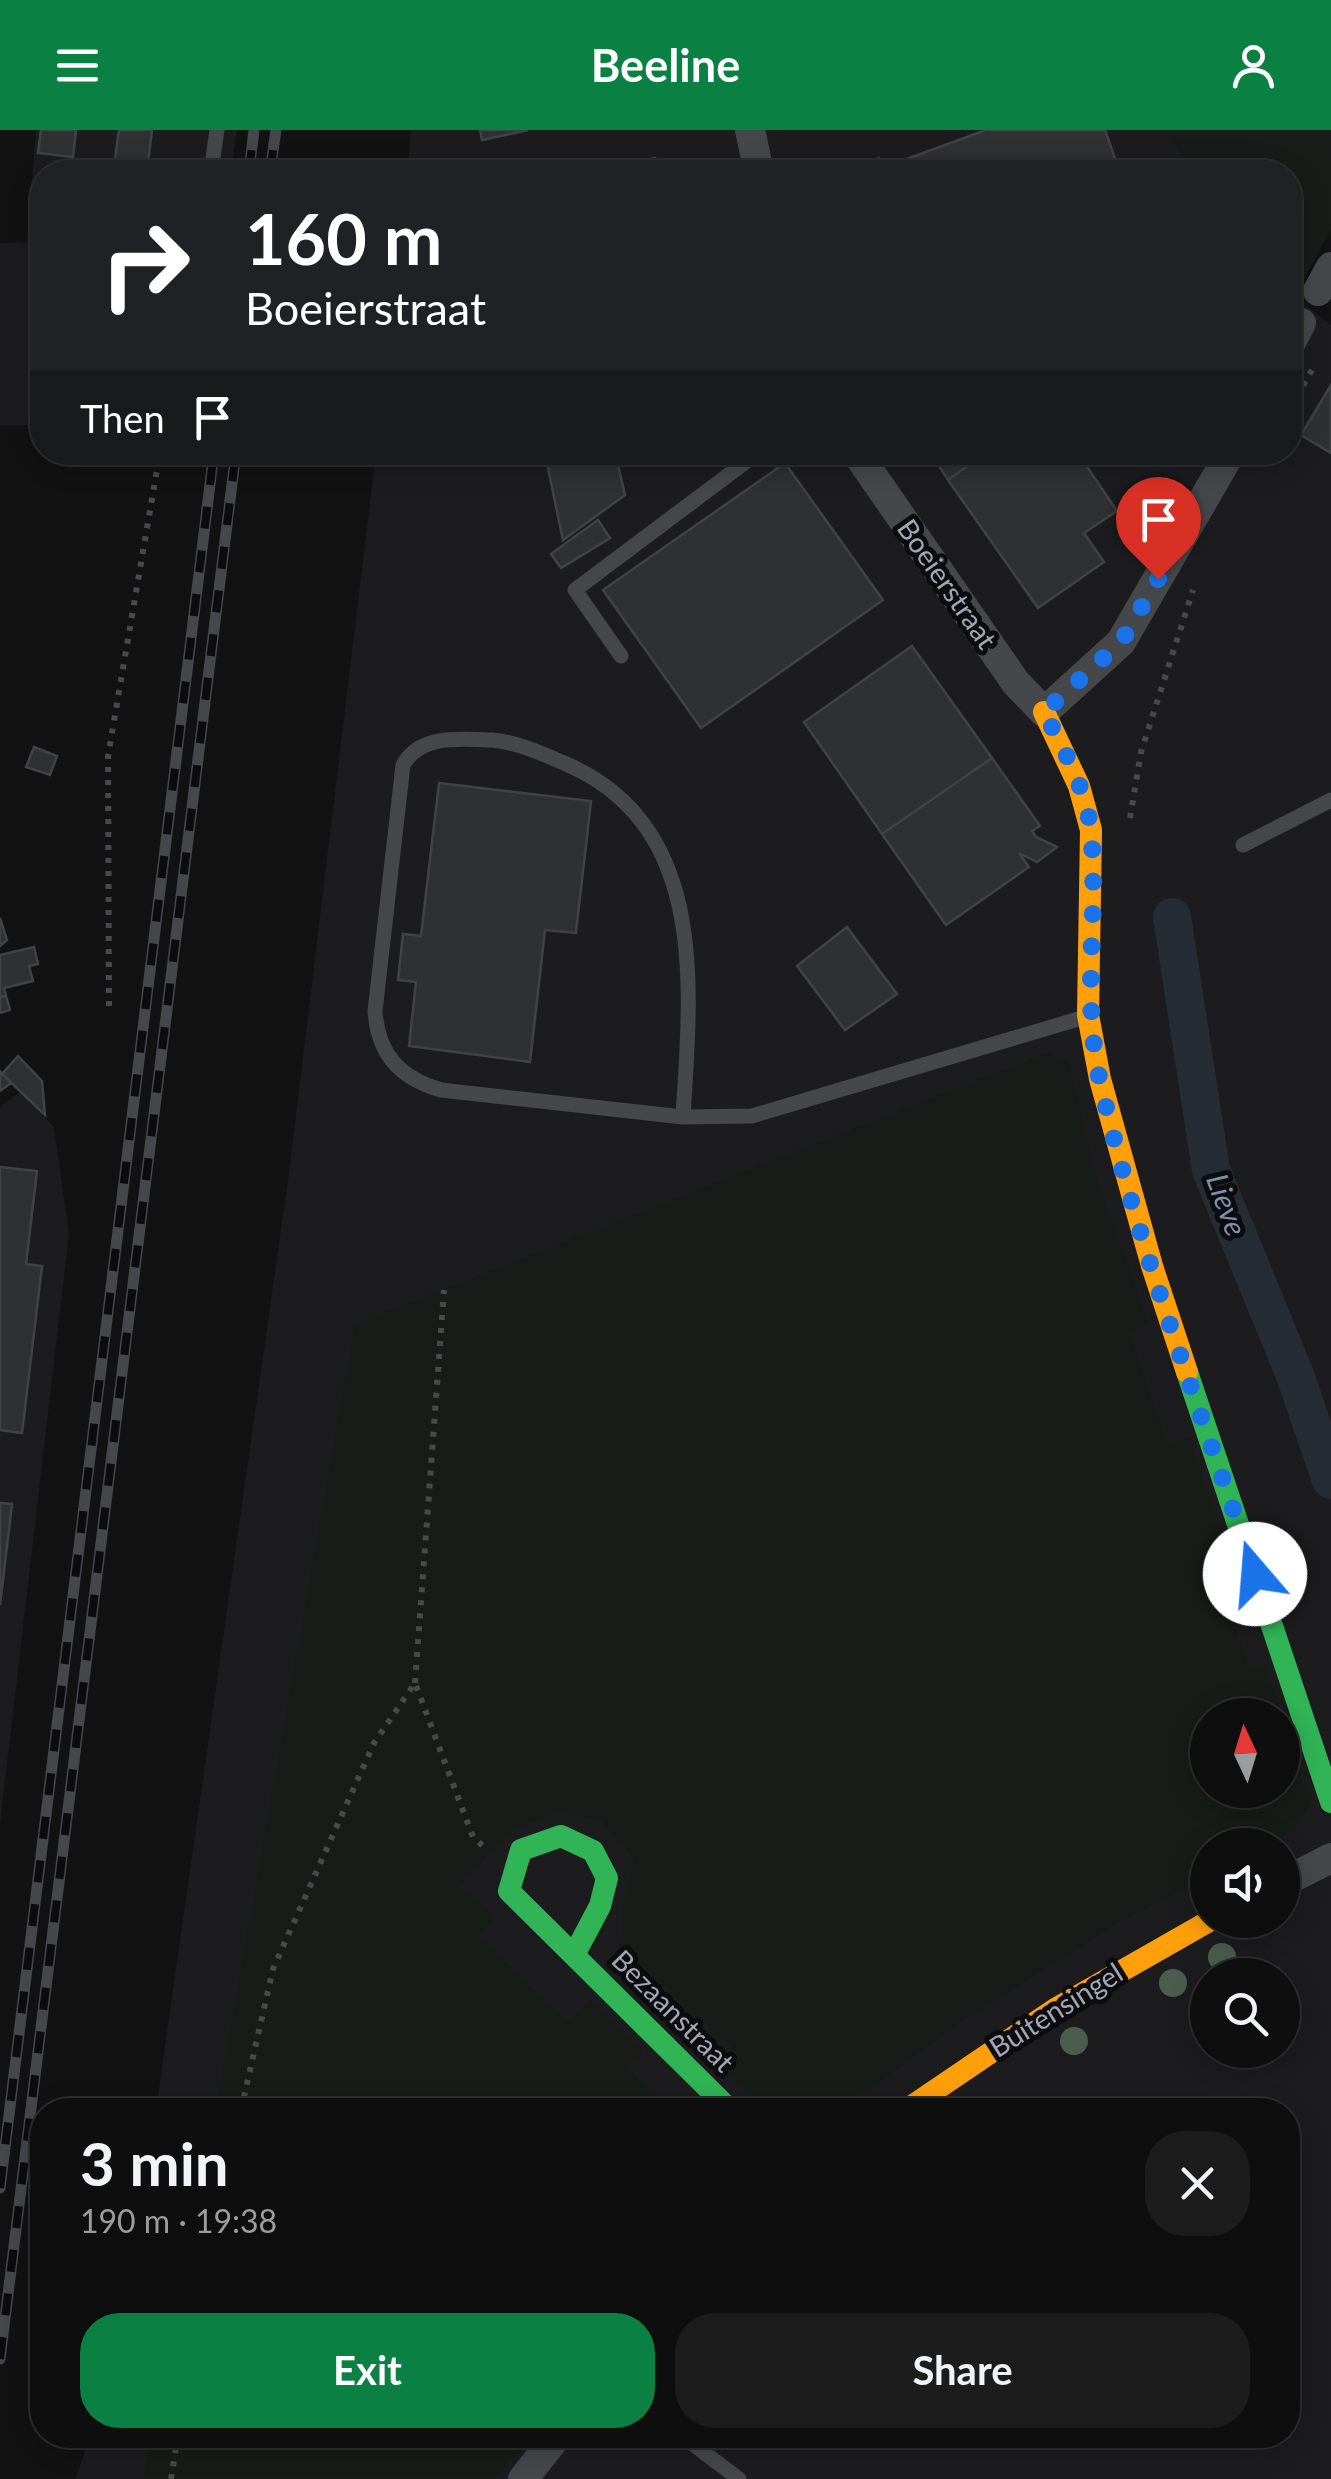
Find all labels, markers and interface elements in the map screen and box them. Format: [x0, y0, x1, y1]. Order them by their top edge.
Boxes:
icon: menu [50, 38, 105, 93]
text: Beeline [591, 38, 740, 92]
icon: person [1226, 38, 1281, 93]
text: 160 m [245, 196, 442, 280]
icon: right [80, 200, 210, 330]
text: Boeierstraat [245, 281, 486, 335]
icon: arrive [185, 390, 240, 445]
text: Then [80, 395, 165, 441]
pin [1116, 477, 1201, 580]
icon: arrive [1131, 492, 1186, 547]
street label: Boeierstraat [891, 512, 1005, 655]
water label: Lieve [1200, 1168, 1256, 1240]
position arrow [1203, 1522, 1307, 1626]
north arrow [1190, 1698, 1300, 1808]
map controls [1190, 1698, 1300, 2068]
button: sound [1190, 1828, 1300, 1938]
street label: Bezaanstraat [606, 1942, 742, 2078]
street label: Buitensingel [983, 1955, 1128, 2064]
button: search [1190, 1958, 1300, 2068]
text: 3 min [80, 2127, 229, 2199]
button: close [1145, 2131, 1250, 2236]
text: 190 m · 19:38 [80, 2201, 277, 2240]
button: Exit [80, 2313, 655, 2428]
button: Share [675, 2313, 1250, 2428]

